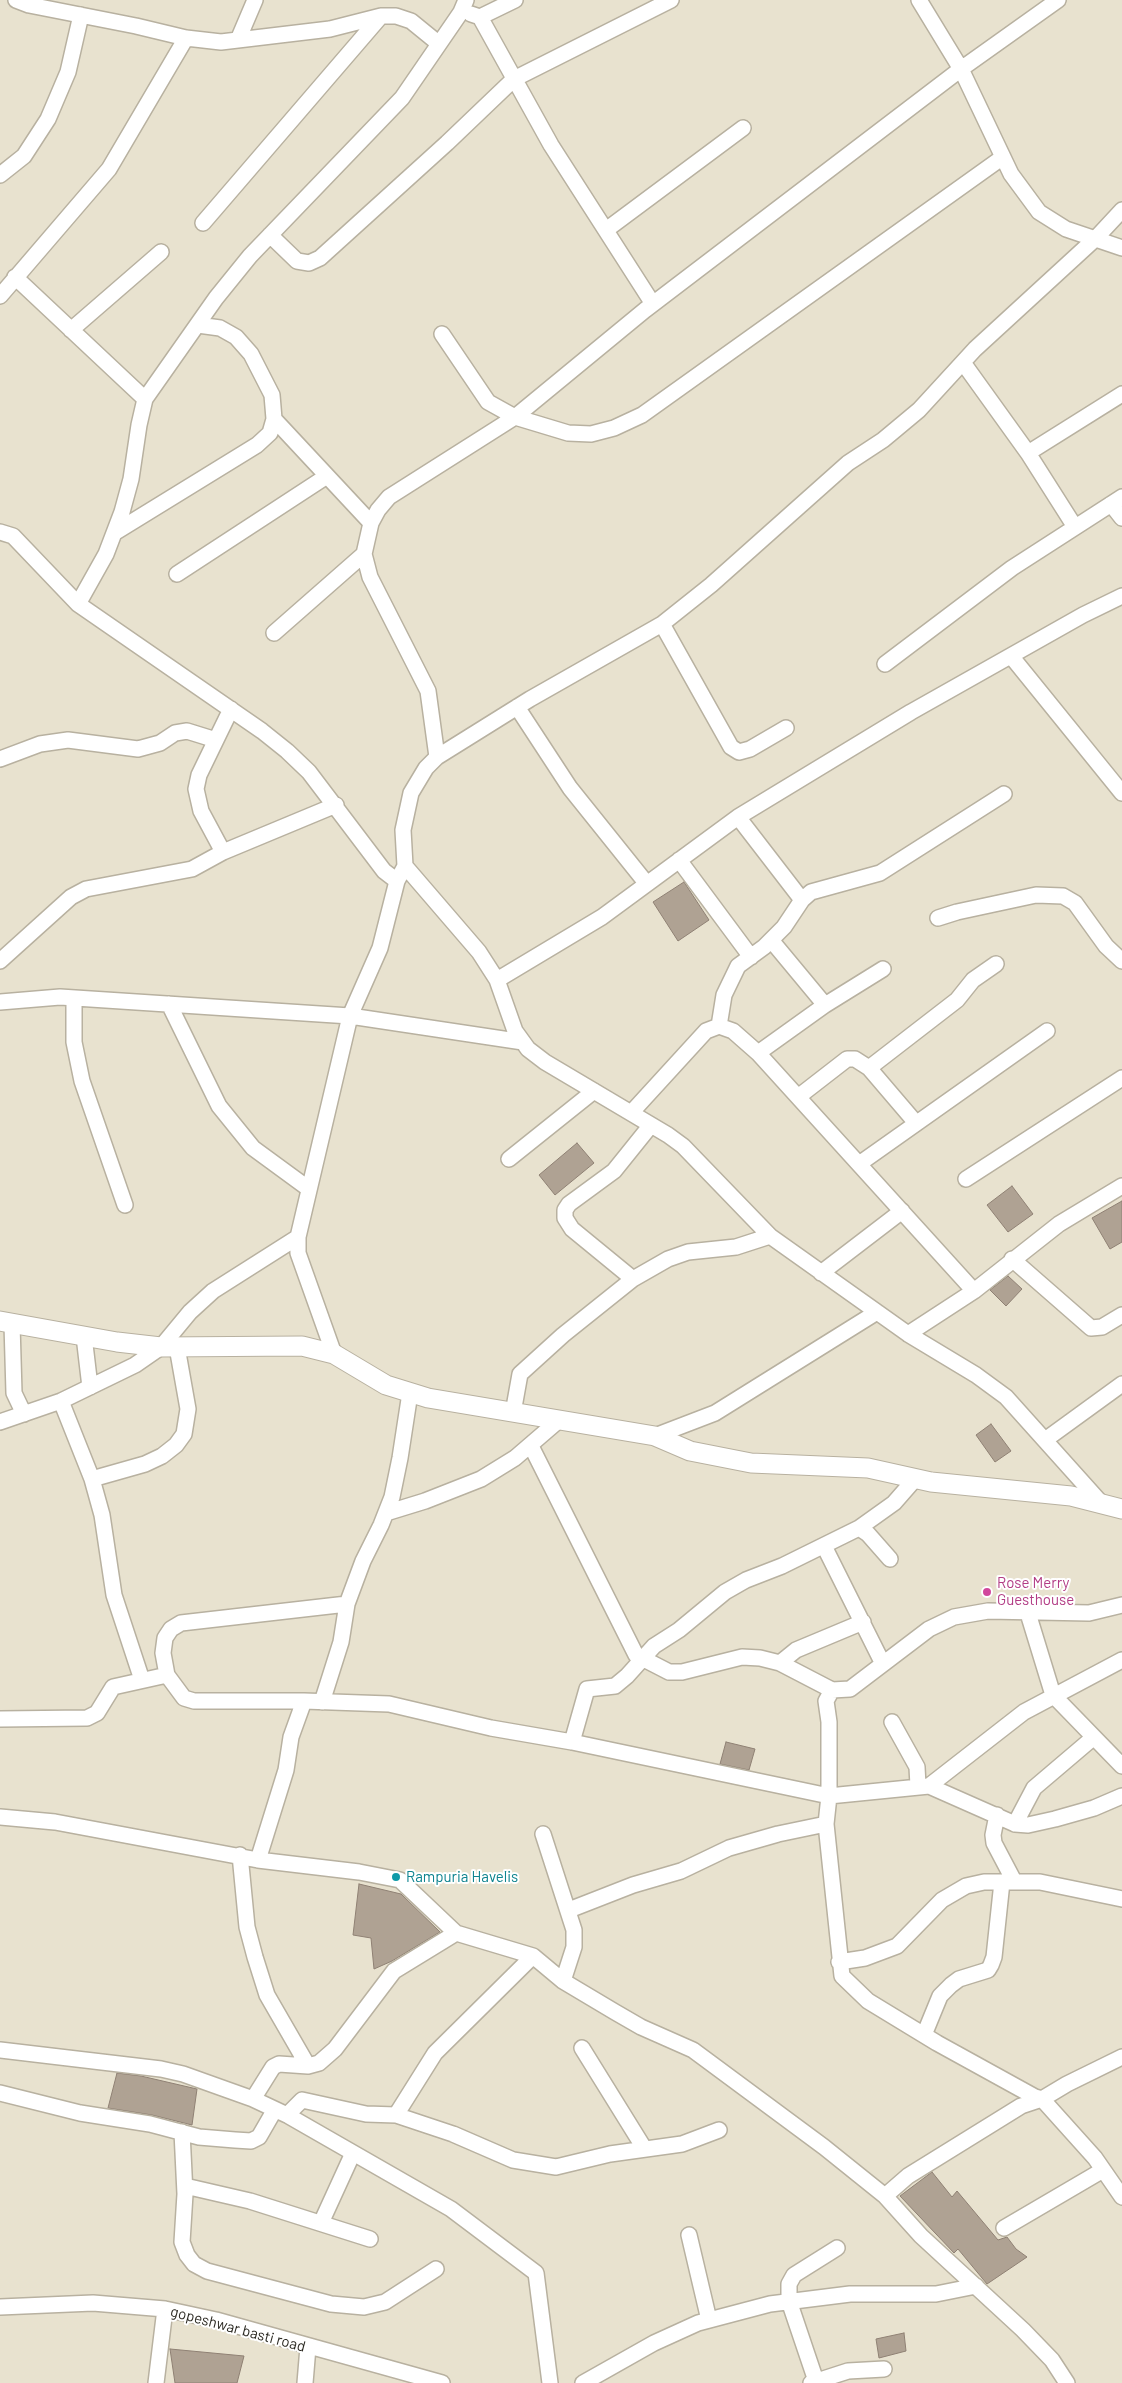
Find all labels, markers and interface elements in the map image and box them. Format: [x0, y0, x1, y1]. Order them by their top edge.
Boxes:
place label: Rose Merry Guesthouse [997, 1574, 1074, 1609]
marker: Rose Merry Guesthouse [981, 1586, 993, 1598]
place label: Rampuria Havelis [406, 1868, 518, 1886]
marker: Rampuria Havelis [390, 1871, 402, 1883]
street label: gopeshwar basti road [169, 2302, 307, 2356]

